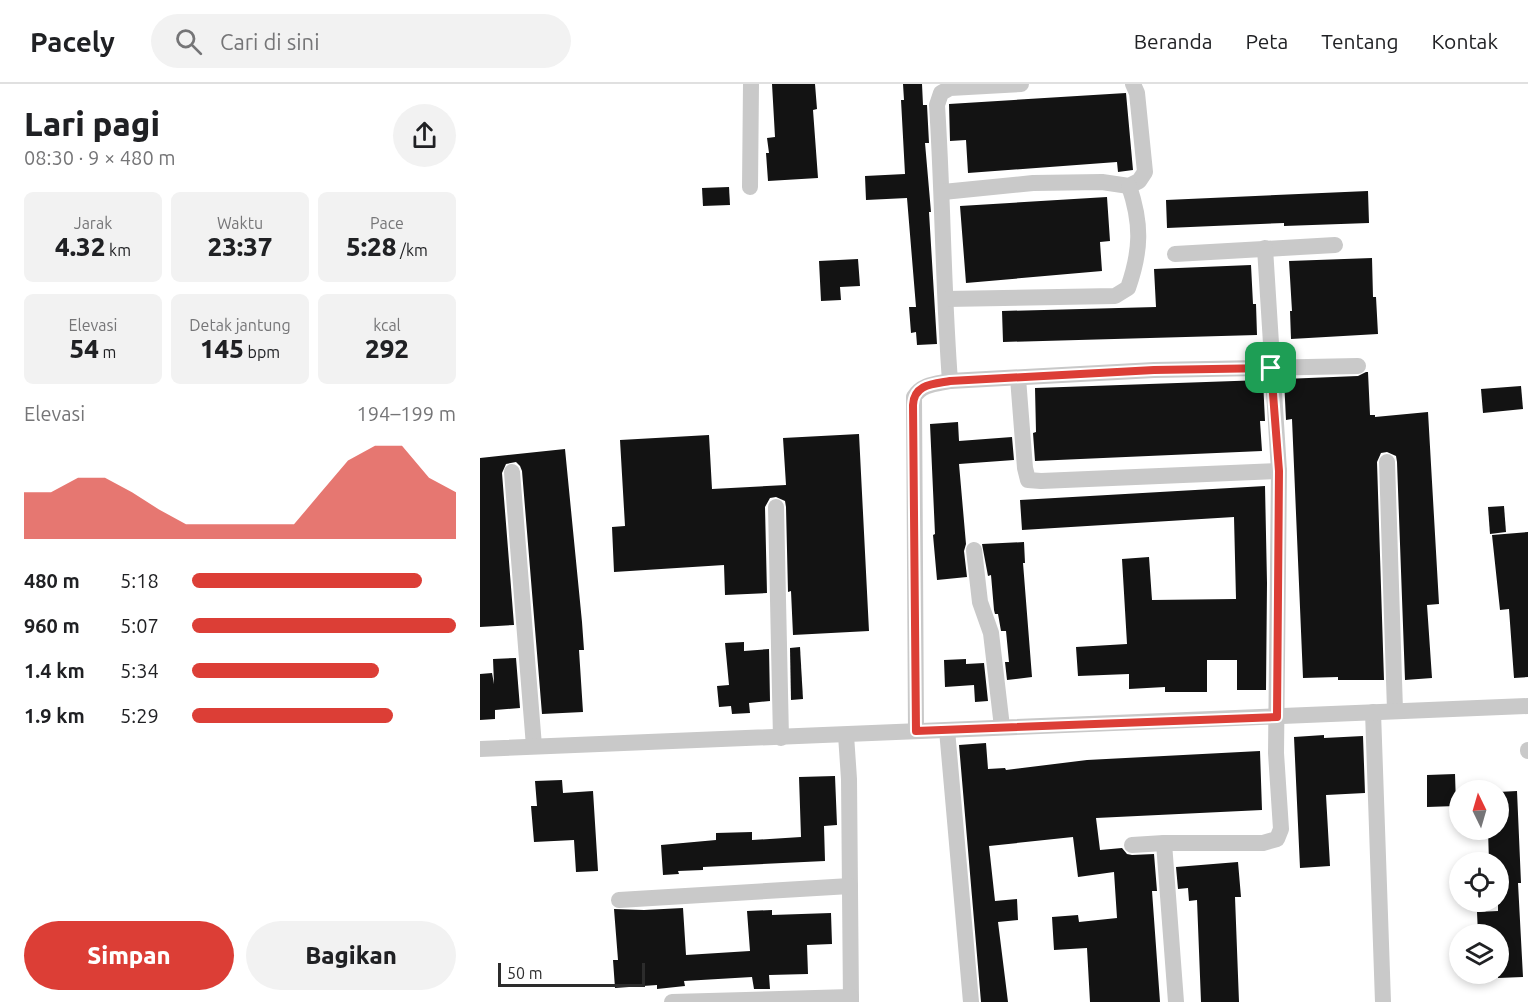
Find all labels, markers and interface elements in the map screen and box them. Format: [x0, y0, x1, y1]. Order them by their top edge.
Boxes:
search box [151, 14, 571, 68]
icon: search [172, 25, 205, 58]
text: Pacely [30, 26, 115, 57]
text: Cari di sini [220, 29, 320, 54]
text: Beranda [1134, 29, 1213, 53]
text: Peta [1246, 29, 1288, 53]
text: Tentang [1321, 29, 1399, 53]
text: Kontak [1432, 29, 1498, 53]
button: share [393, 104, 456, 167]
text: Lari pagi [24, 105, 160, 142]
text: 08:30 · 9 × 480 m [24, 146, 176, 169]
text: Jarak [74, 214, 112, 232]
text: Waktu [217, 214, 263, 232]
text: Pace [370, 214, 404, 232]
text: 4.32 [55, 232, 105, 261]
text: 23:37 [207, 232, 273, 261]
text: 5:28 [346, 232, 396, 261]
text: km [105, 241, 131, 259]
text: /km [396, 241, 428, 259]
text: Elevasi [69, 316, 117, 334]
text: Detak jantung [189, 316, 291, 334]
text: kcal [373, 316, 401, 334]
text: 54 [70, 334, 99, 363]
text: 145 [200, 334, 244, 363]
text: 292 [365, 334, 409, 363]
pin [1245, 342, 1296, 393]
text: m [99, 343, 116, 361]
text: bpm [244, 343, 280, 361]
icon: arrive [1254, 351, 1287, 384]
text: Elevasi [24, 402, 85, 425]
text: 194–199 m [357, 402, 456, 425]
text: 480 m [24, 569, 80, 592]
text: 5:18 [120, 569, 159, 592]
text: 960 m [24, 614, 80, 637]
text: 5:07 [120, 614, 159, 637]
text: 1.4 km [24, 659, 85, 682]
text: 5:34 [120, 659, 159, 682]
text: 1.9 km [24, 704, 85, 727]
text: 5:29 [120, 704, 159, 727]
north arrow [1449, 780, 1509, 840]
map controls [1449, 780, 1509, 984]
button: locate [1449, 852, 1509, 912]
button: Simpan [24, 921, 234, 990]
button: Bagikan [246, 921, 456, 990]
button: layers [1449, 924, 1509, 984]
scale bar [498, 960, 645, 988]
text: 50 m [507, 964, 543, 982]

